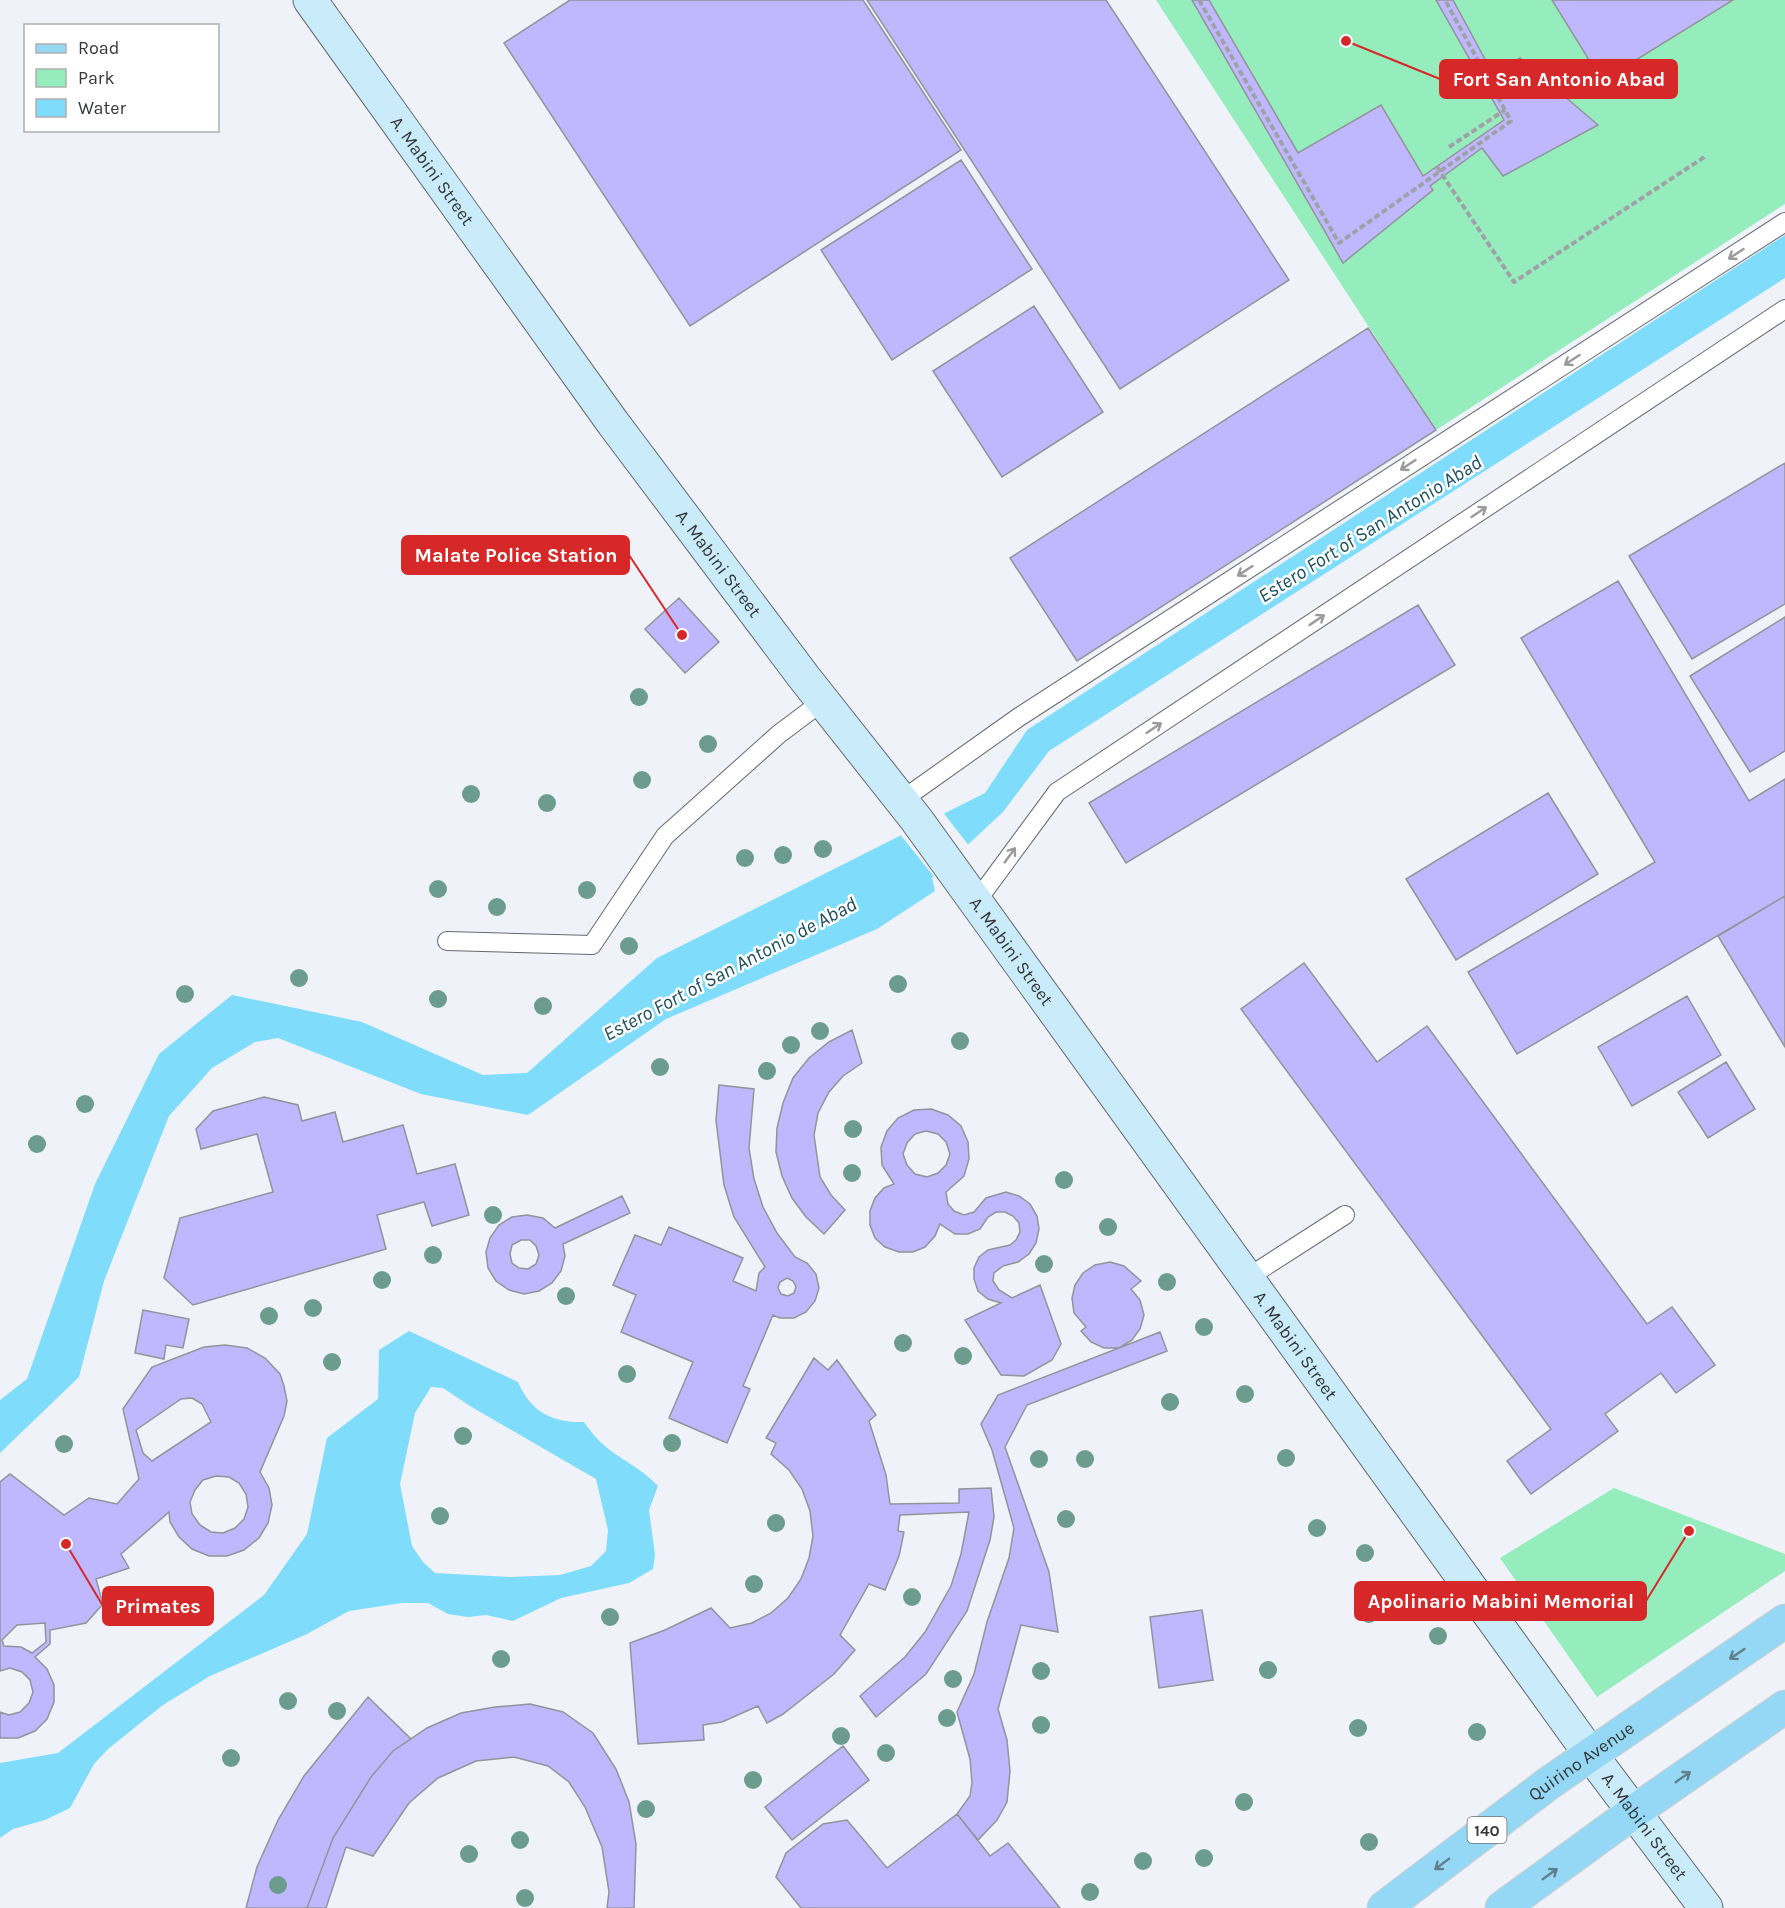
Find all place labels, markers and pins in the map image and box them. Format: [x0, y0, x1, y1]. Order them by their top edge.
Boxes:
callout: Fort San Antonio Abad [1440, 60, 1677, 98]
callout: Malate Police Station [402, 536, 629, 574]
callout: Apolinario Mabini Memorial [1355, 1582, 1646, 1620]
callout: Primates [103, 1587, 213, 1625]

